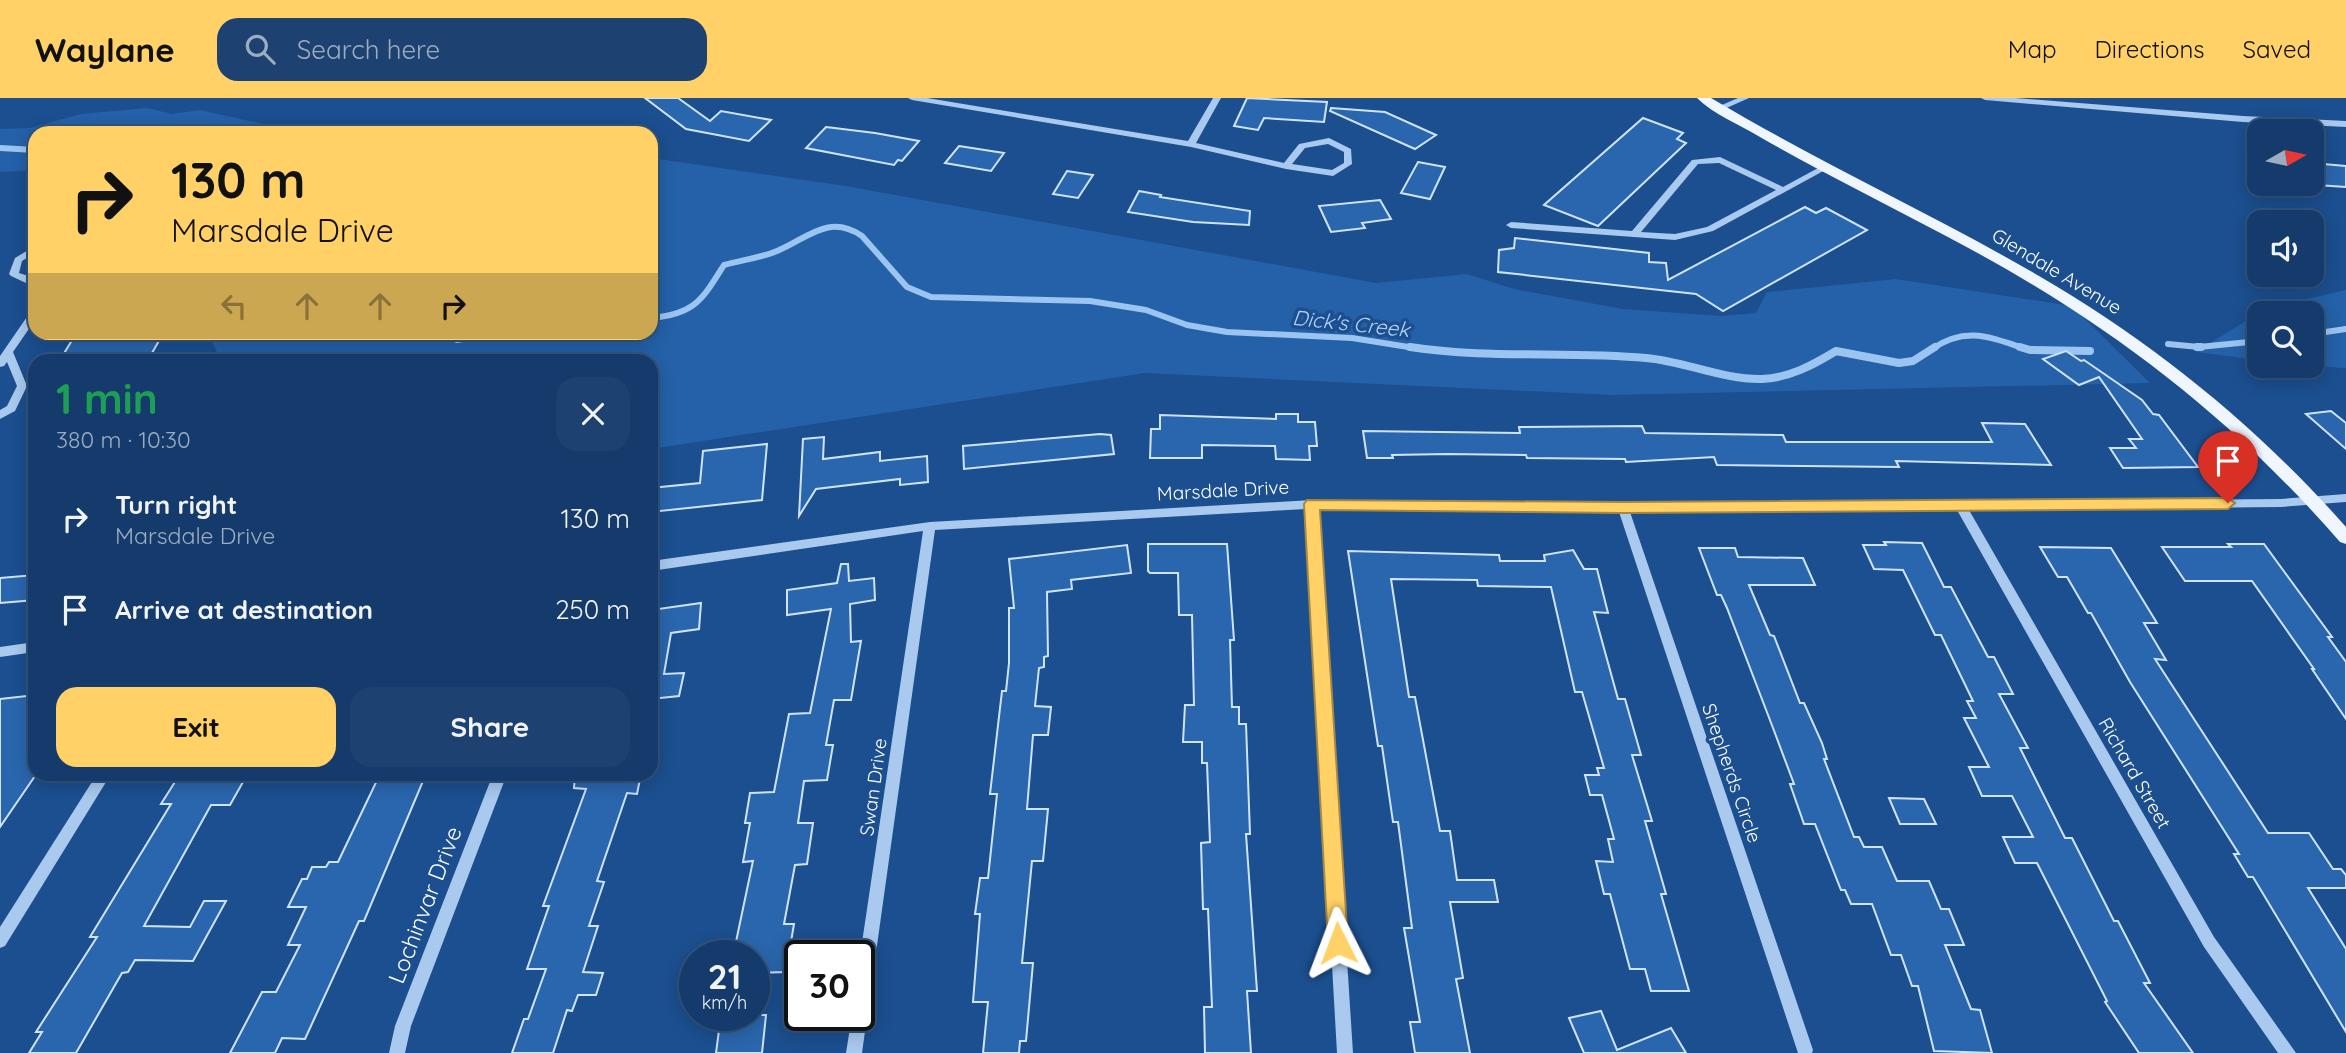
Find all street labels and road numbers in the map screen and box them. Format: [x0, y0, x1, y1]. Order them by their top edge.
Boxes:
street label: Glendale Avenue [1988, 223, 2126, 319]
street label: Marsdale Drive [1156, 475, 1290, 505]
street label: Shepherds Circle [1697, 700, 1767, 846]
street label: Richard Street [2093, 713, 2177, 833]
street label: Swan Drive [854, 737, 892, 837]
street label: Lochinvar Drive [381, 822, 468, 987]

